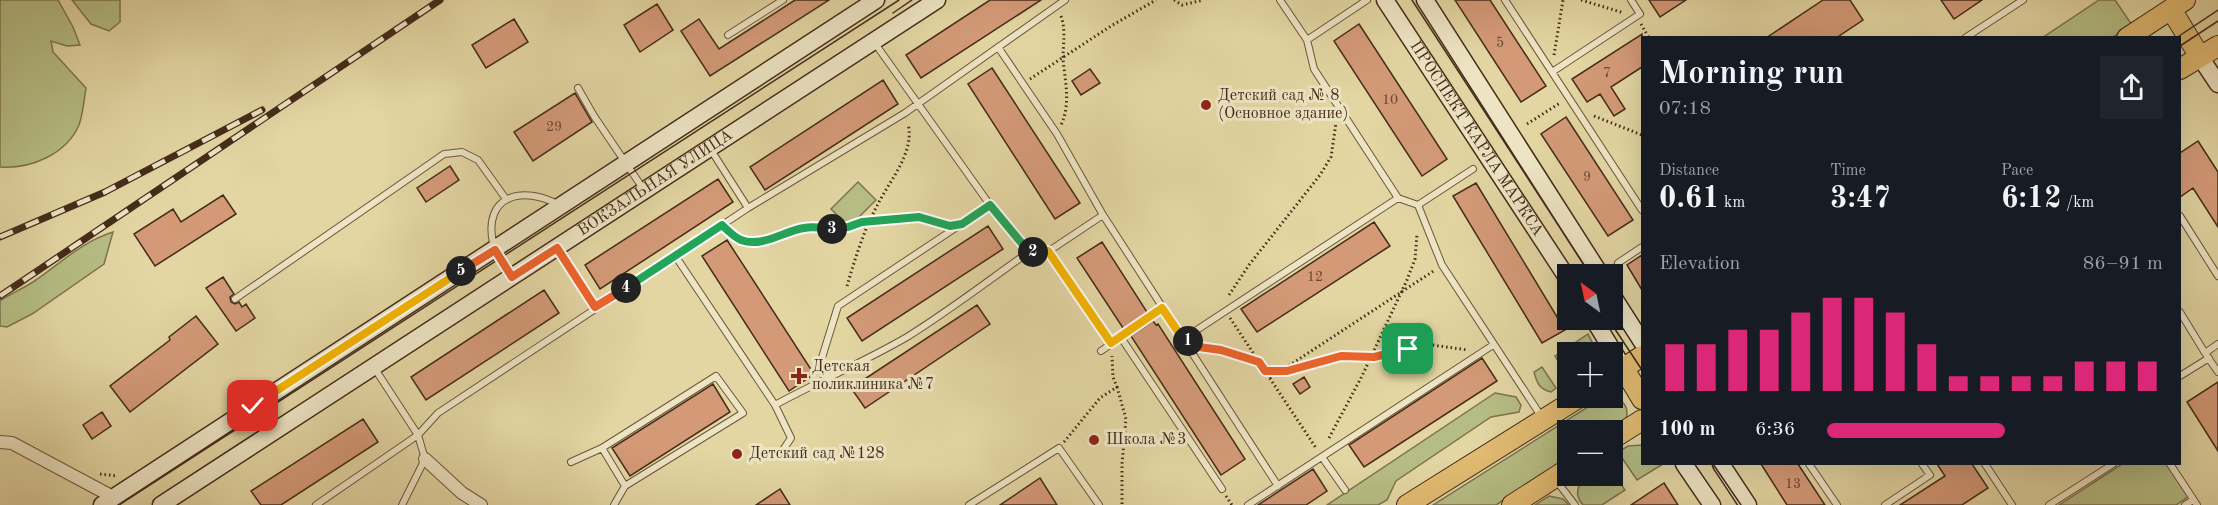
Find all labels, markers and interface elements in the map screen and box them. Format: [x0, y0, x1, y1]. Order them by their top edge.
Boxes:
house number: 5 [1496, 36, 1504, 50]
street label: ПРОСПЕКТ КАРЛА МАРКСА [1406, 38, 1546, 239]
button: share [2100, 56, 2163, 119]
text: Morning run [1659, 58, 1844, 91]
house number: 7 [1603, 66, 1611, 80]
place label: Детский сад № 8 (Основное здание) [1218, 88, 1348, 122]
house number: 10 [1382, 93, 1398, 107]
marker: Детский сад № 8 (Основное здание) [1199, 98, 1213, 112]
text: 07:18 [1659, 99, 1711, 119]
house number: 29 [546, 120, 562, 134]
street label: ВОКЗАЛЬНАЯ УЛИЦА [575, 127, 736, 239]
text: Distance [1659, 163, 1719, 179]
text: Time [1830, 163, 1866, 179]
text: Pace [2001, 163, 2033, 179]
house number: 9 [1583, 170, 1591, 184]
text: 0.61 [1659, 184, 1720, 214]
text: 3:47 [1830, 184, 1891, 214]
text: 6:12 [2001, 184, 2062, 214]
text: km [1720, 195, 1745, 211]
text: /km [2062, 195, 2094, 211]
pin: 3 [817, 214, 847, 244]
text: 3 [827, 221, 837, 237]
pin: 2 [1018, 237, 1048, 267]
text: 2 [1028, 244, 1038, 260]
text: Elevation [1659, 254, 1740, 274]
text: 86–91 m [2083, 254, 2163, 274]
pin: 5 [446, 256, 476, 286]
text: 5 [456, 263, 466, 279]
north arrow [1557, 264, 1623, 330]
map controls [1557, 264, 1623, 486]
house number: 12 [1307, 270, 1323, 284]
pin: 4 [611, 273, 641, 303]
text: 4 [621, 280, 631, 296]
pin [1382, 323, 1433, 374]
pin: 1 [1173, 326, 1203, 356]
icon: arrive [1391, 332, 1424, 365]
text: 1 [1183, 333, 1193, 349]
button: + [1557, 342, 1623, 408]
place label: Детская поликлиника №7 [812, 359, 934, 393]
marker: Детская поликлиника №7 [790, 367, 808, 385]
pin [227, 380, 278, 431]
icon: check [236, 389, 269, 422]
button: − [1557, 420, 1623, 486]
text: 100 m [1659, 420, 1715, 440]
text: 6:36 [1755, 420, 1795, 440]
place label: Школа №3 [1106, 432, 1186, 448]
marker: Школа №3 [1087, 433, 1101, 447]
place label: Детский сад №128 [749, 446, 885, 462]
marker: Детский сад №128 [730, 447, 744, 461]
house number: 13 [1785, 477, 1801, 491]

